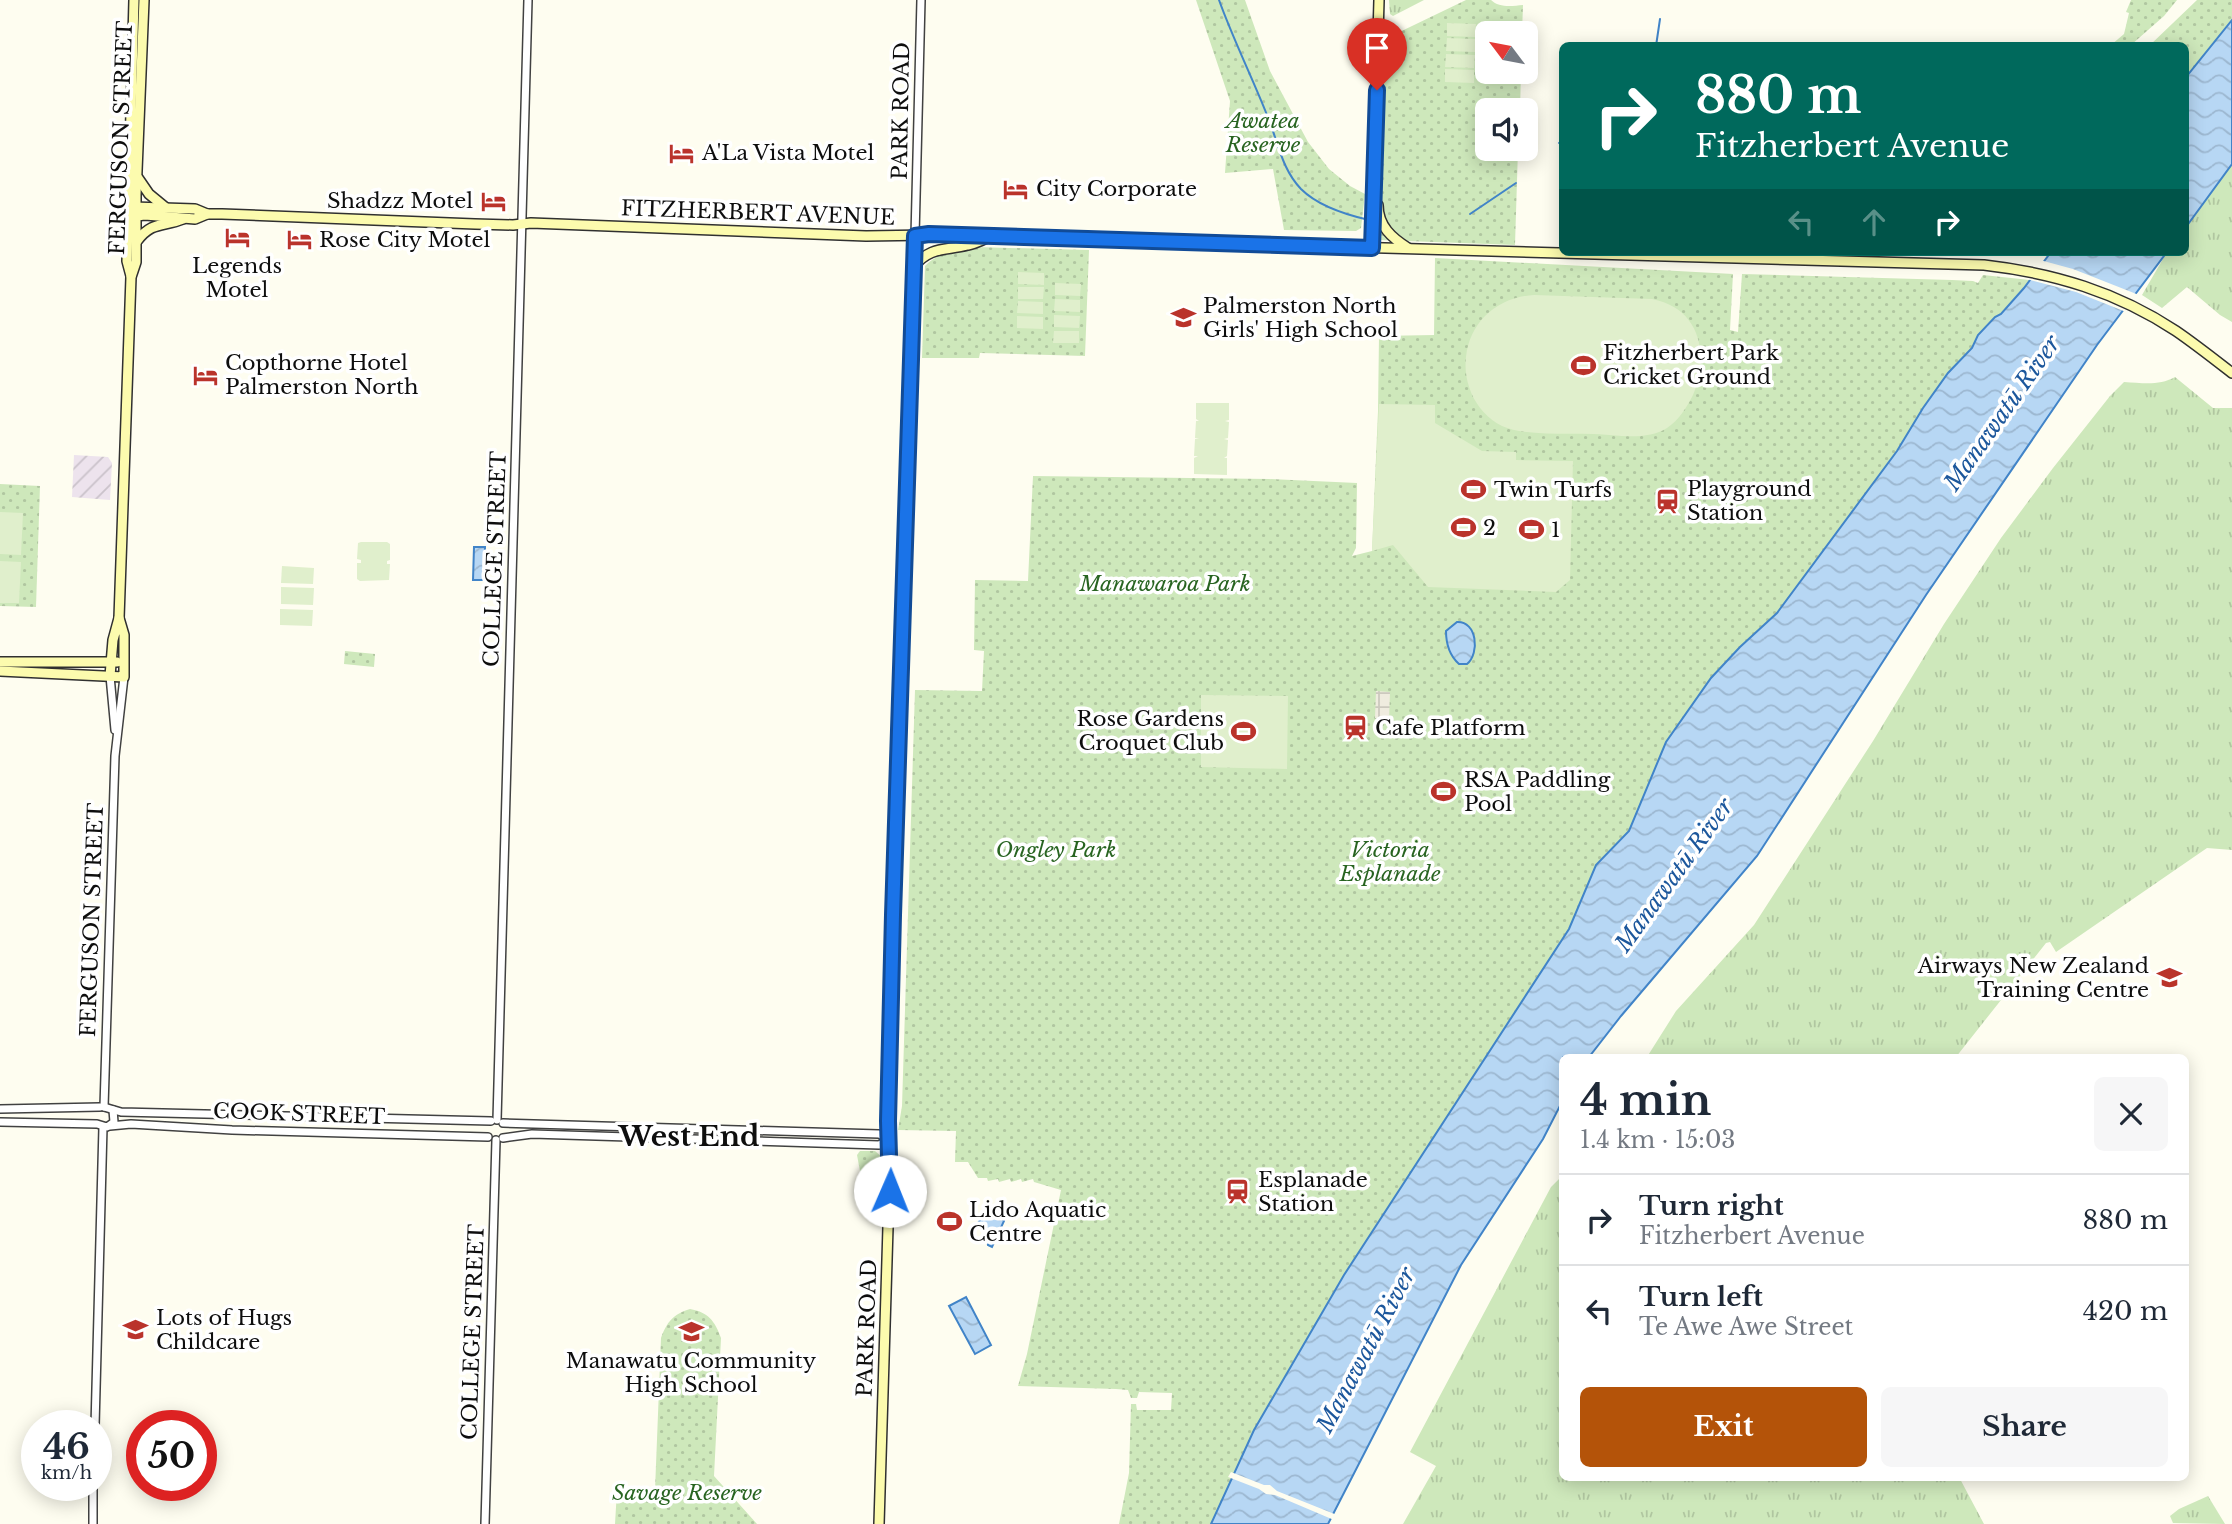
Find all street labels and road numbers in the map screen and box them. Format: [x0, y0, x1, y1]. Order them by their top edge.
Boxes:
street label: FERGUSON STREET [104, 20, 138, 255]
street label: PARK ROAD [887, 42, 915, 180]
street label: FITZHERBERT AVENUE [620, 195, 896, 231]
street label: COLLEGE STREET [478, 451, 512, 667]
street label: FERGUSON STREET [75, 802, 109, 1037]
street label: COOK STREET [212, 1098, 386, 1130]
street label: COLLEGE STREET [456, 1224, 490, 1440]
street label: PARK ROAD [852, 1259, 882, 1397]

